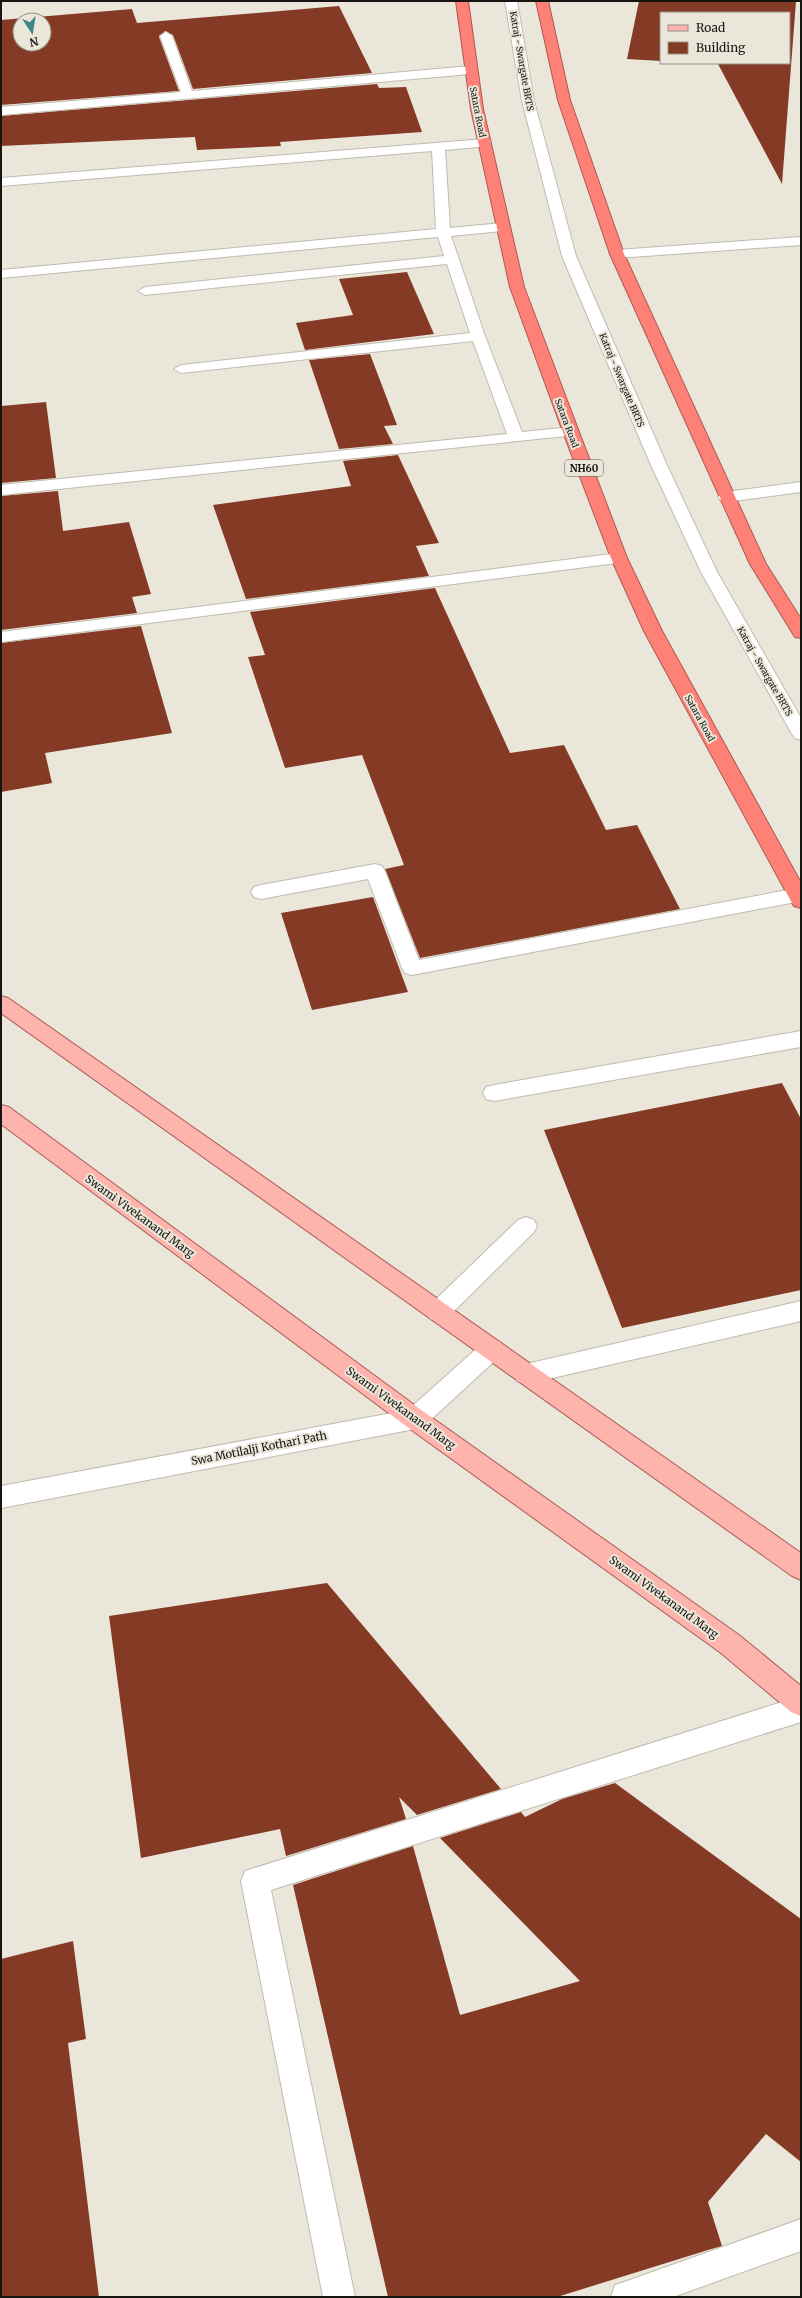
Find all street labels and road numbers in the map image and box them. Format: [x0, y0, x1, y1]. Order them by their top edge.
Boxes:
street label: Katraj - Swargate BRTS [508, 10, 536, 112]
street label: Satara Road [468, 86, 488, 139]
street label: Katraj - Swargate BRTS [597, 331, 647, 429]
street label: Satara Road [553, 397, 582, 450]
road number: NH60 [565, 460, 603, 476]
street label: Katraj - Swargate BRTS [735, 624, 795, 718]
street label: Satara Road [683, 693, 718, 744]
street label: Swami Vivekanand Marg [83, 1172, 198, 1261]
street label: Swami Vivekanand Marg [344, 1364, 459, 1453]
street label: Swa Motilalji Kothari Path [190, 1428, 329, 1468]
street label: Swami Vivekanand Marg [607, 1553, 722, 1642]

